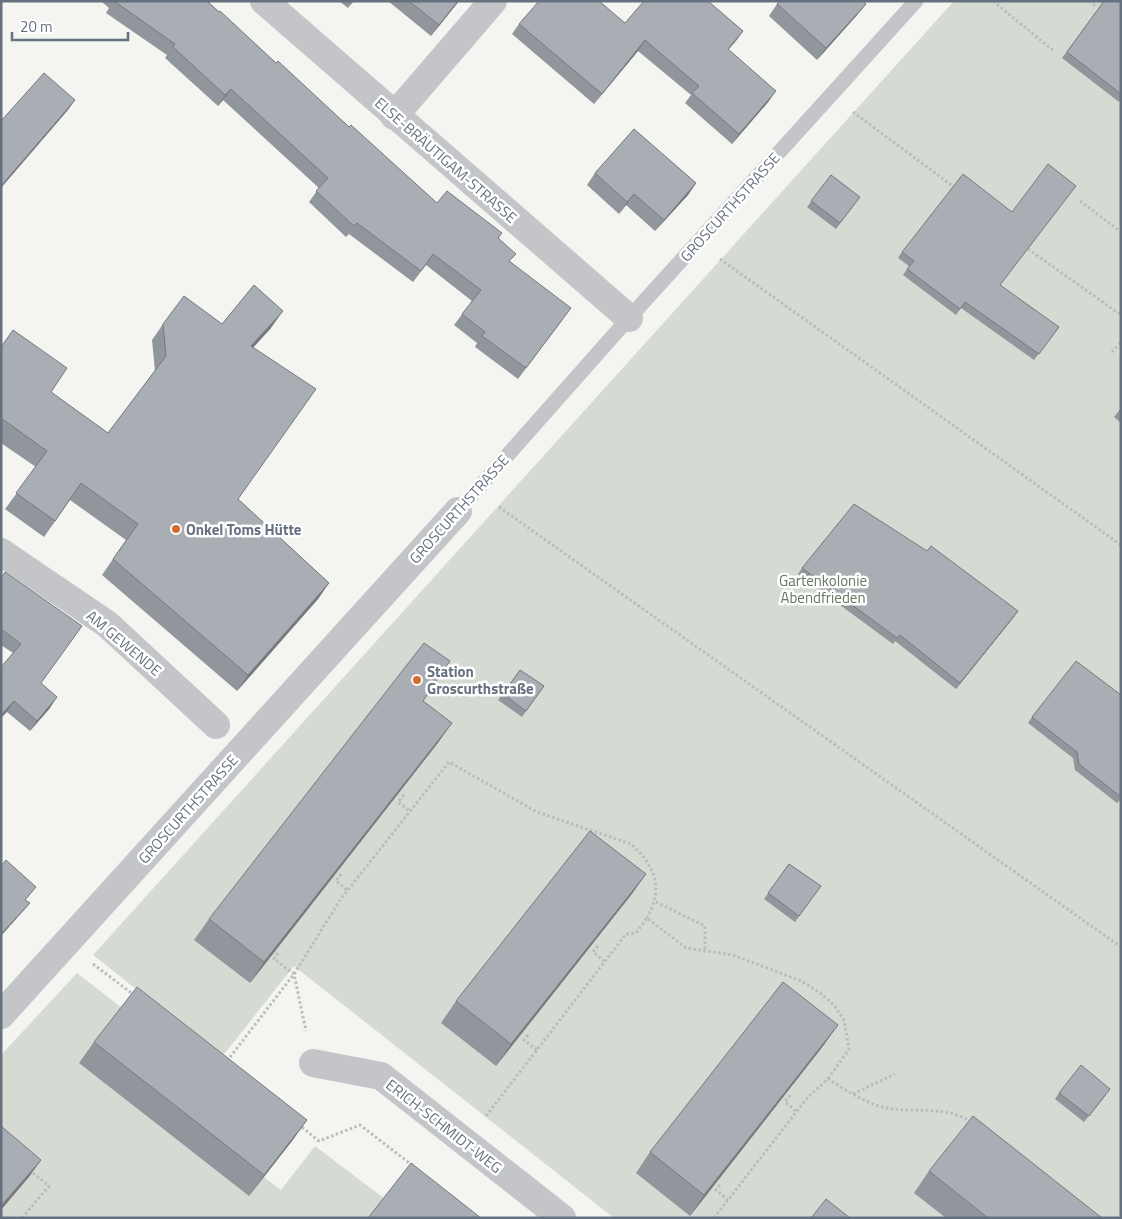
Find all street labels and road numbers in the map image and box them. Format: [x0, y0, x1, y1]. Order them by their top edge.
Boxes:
street label: ELSE-BRÄUTIGAM-STRASSE [370, 92, 522, 228]
street label: GROSCURTHSTRASSE [675, 147, 785, 267]
street label: GROSCURTHSTRASSE [404, 449, 514, 569]
street label: AM GEWENDE [81, 605, 167, 681]
street label: GROSCURTHSTRASSE [133, 749, 243, 869]
street label: ERICH-SCHMIDT-WEG [381, 1073, 507, 1179]

